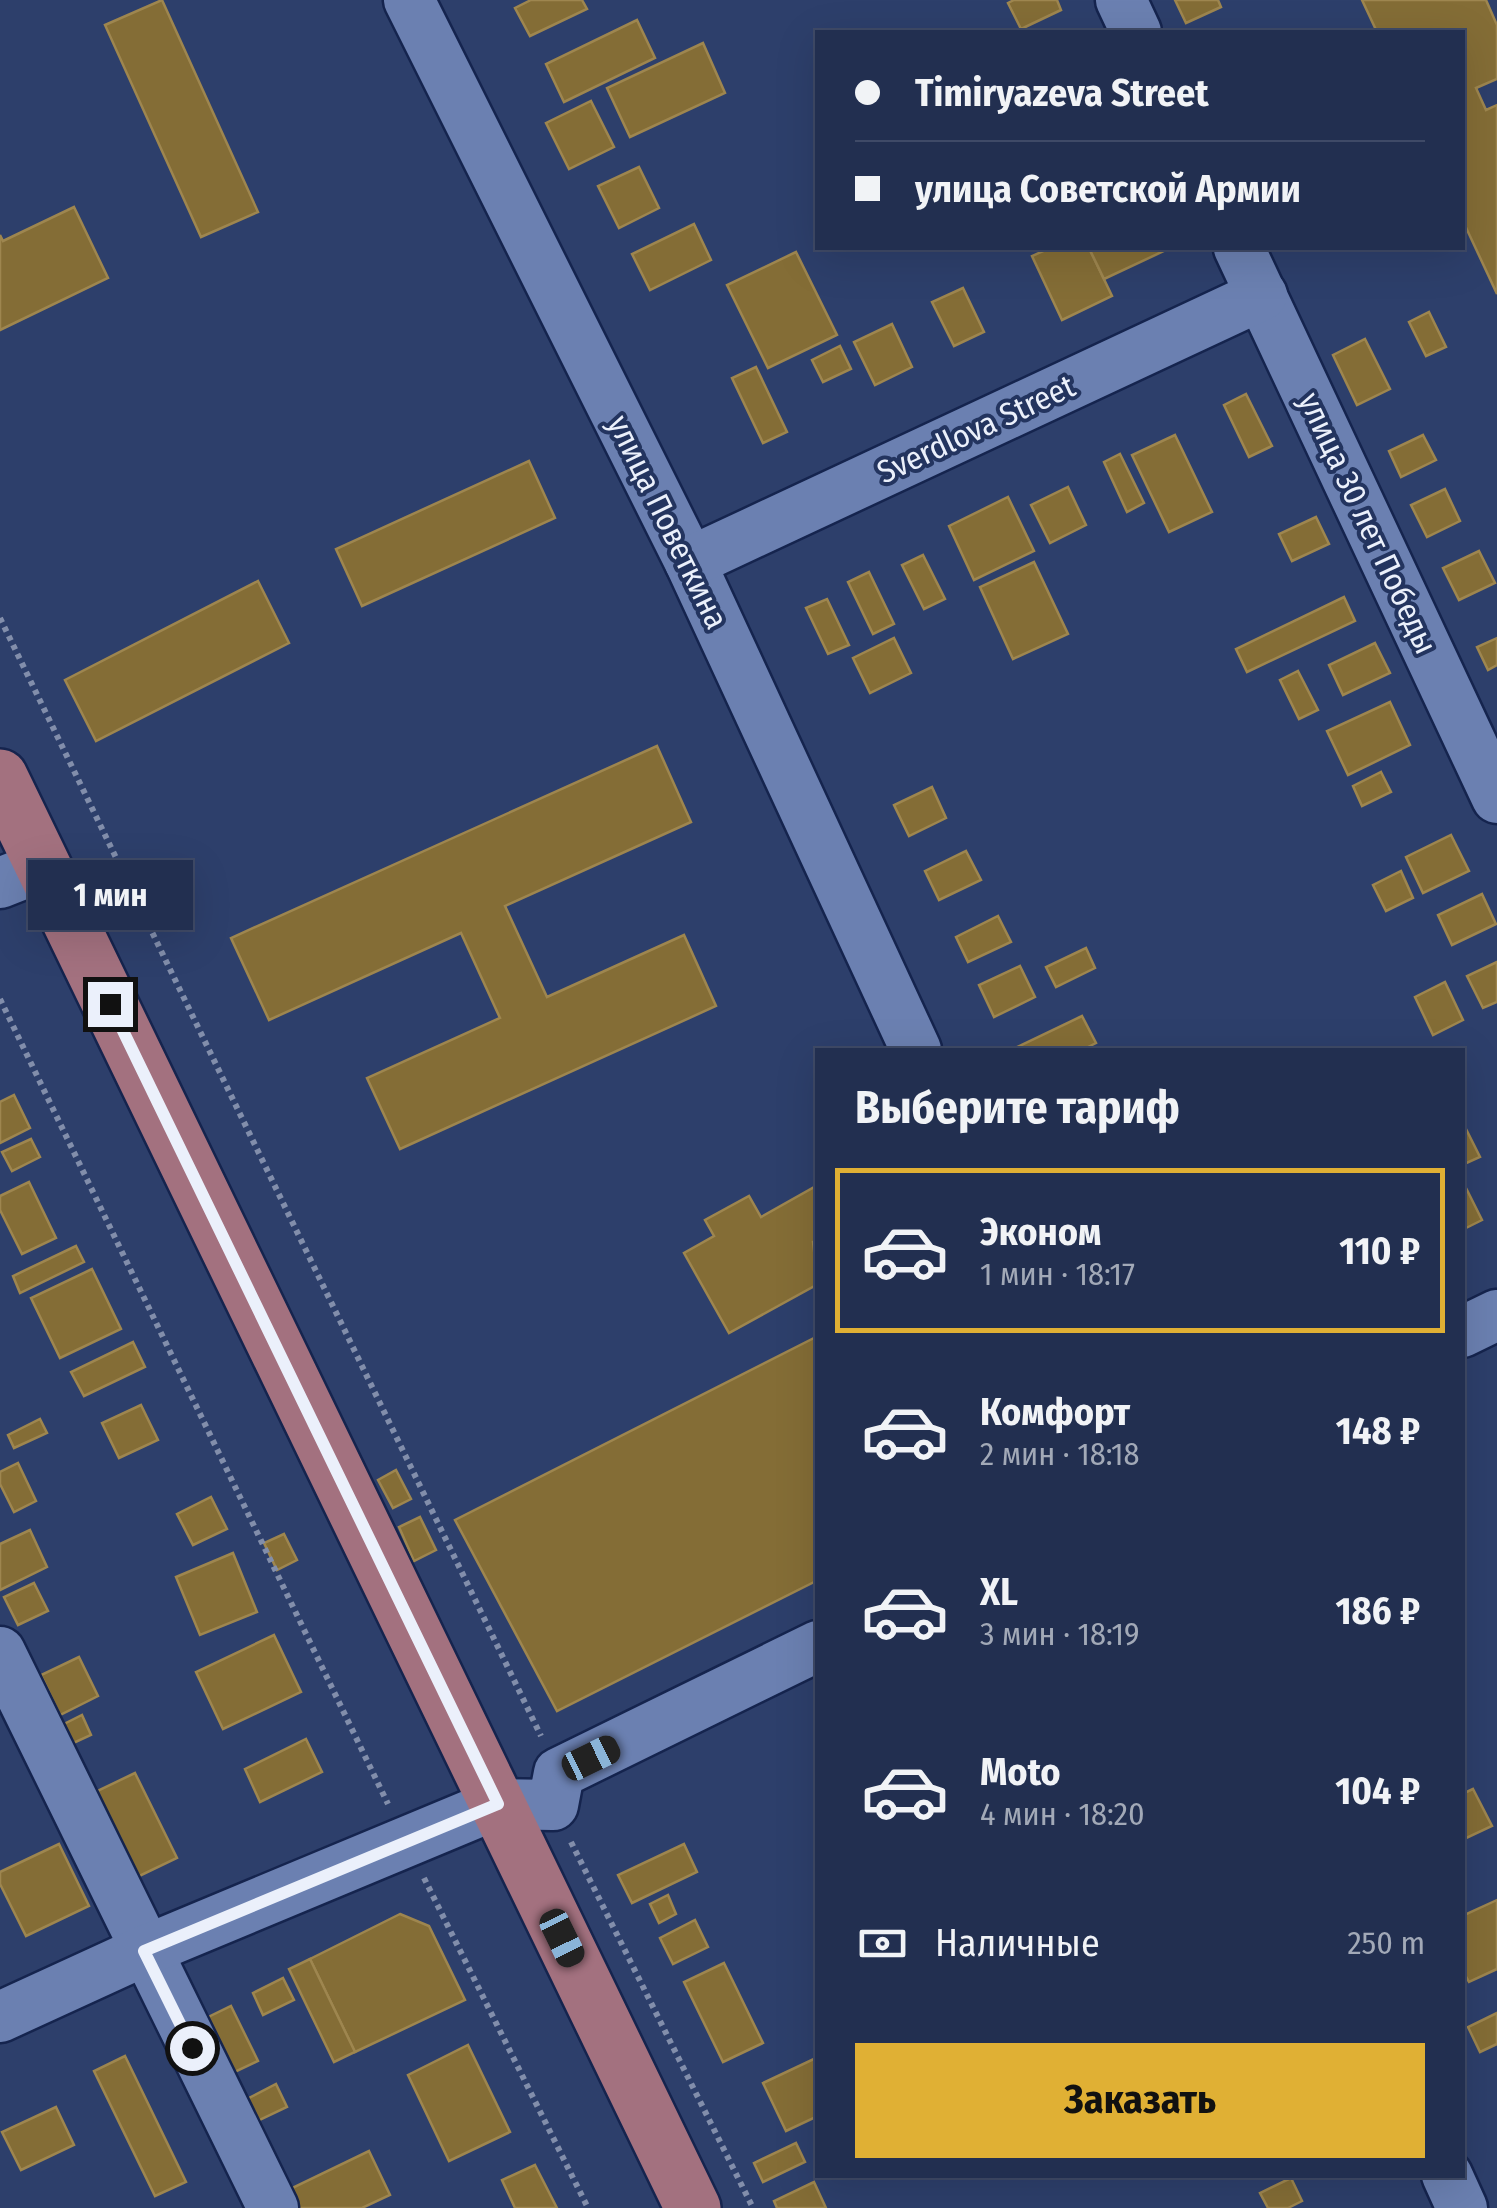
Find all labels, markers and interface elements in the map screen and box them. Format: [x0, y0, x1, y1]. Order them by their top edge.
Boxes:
text: Timiryazeva Street [915, 70, 1209, 116]
text: улица Советской Армии [915, 166, 1301, 212]
street label: Sverdlova Street [871, 366, 1081, 491]
street label: улица 30 лет Победы [1291, 386, 1445, 660]
street label: улица Поветкина [600, 409, 736, 635]
callout: 1 мин [28, 859, 192, 929]
text: 1 мин [74, 876, 147, 914]
route end [88, 982, 133, 1027]
text: Выберите тариф [855, 1081, 1180, 1135]
icon: car [860, 1206, 950, 1296]
text: Эконом [980, 1209, 1101, 1255]
text: 110 ₽ [1339, 1228, 1420, 1274]
text: 1 мин · 18:17 [980, 1255, 1135, 1293]
icon: car [860, 1386, 950, 1476]
text: Комфорт [980, 1389, 1130, 1435]
text: 148 ₽ [1336, 1408, 1420, 1454]
text: 2 мин · 18:18 [980, 1435, 1140, 1473]
icon: car [860, 1566, 950, 1656]
text: XL [980, 1569, 1018, 1615]
text: 186 ₽ [1336, 1588, 1420, 1634]
text: 3 мин · 18:19 [980, 1615, 1139, 1653]
car [557, 1731, 625, 1785]
icon: car [860, 1746, 950, 1836]
text: Moto [980, 1749, 1061, 1795]
text: 104 ₽ [1335, 1768, 1420, 1814]
text: 4 мин · 18:20 [980, 1795, 1145, 1833]
car [535, 1904, 589, 1972]
icon: cash [855, 1916, 910, 1971]
text: Наличные [935, 1920, 1100, 1966]
text: 250 m [1347, 1924, 1425, 1962]
route start [170, 2026, 215, 2071]
button: Заказать [855, 2043, 1425, 2158]

